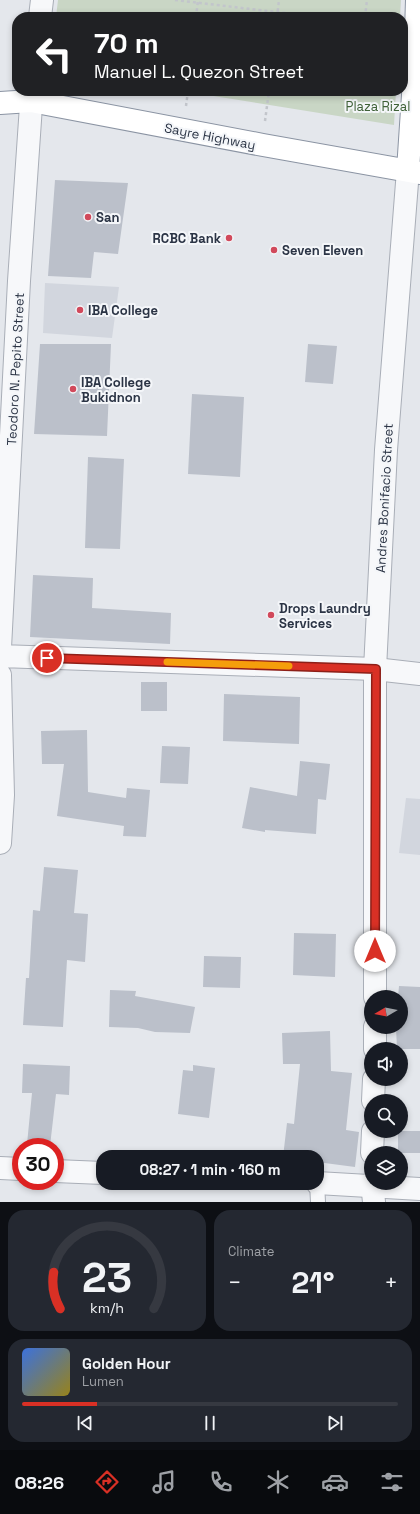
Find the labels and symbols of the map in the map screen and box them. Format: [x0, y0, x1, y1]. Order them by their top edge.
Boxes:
park label: Plaza Rizal [346, 98, 410, 115]
street label: Sayre Highway [163, 119, 257, 154]
place label: San [96, 209, 119, 226]
marker: San [83, 212, 93, 222]
place label: RCBC Bank [153, 230, 222, 247]
marker: RCBC Bank [224, 233, 234, 243]
place label: Seven Eleven [282, 242, 363, 259]
marker: Seven Eleven [269, 245, 279, 255]
street label: Teodoro N. Pepito Street [3, 292, 28, 446]
place label: IBA College [88, 302, 158, 319]
marker: IBA College [75, 305, 85, 315]
place label: IBA College Bukidnon [81, 374, 151, 406]
marker: IBA College Bukidnon [68, 384, 78, 394]
street label: Andres Bonifacio Street [372, 423, 397, 573]
place label: Drops Laundry Services [279, 600, 371, 632]
marker: Drops Laundry Services [266, 610, 276, 620]
pin [30, 641, 64, 675]
position arrow [354, 930, 396, 972]
north arrow [364, 990, 408, 1034]
speed limit sign: 30 [12, 1138, 64, 1190]

